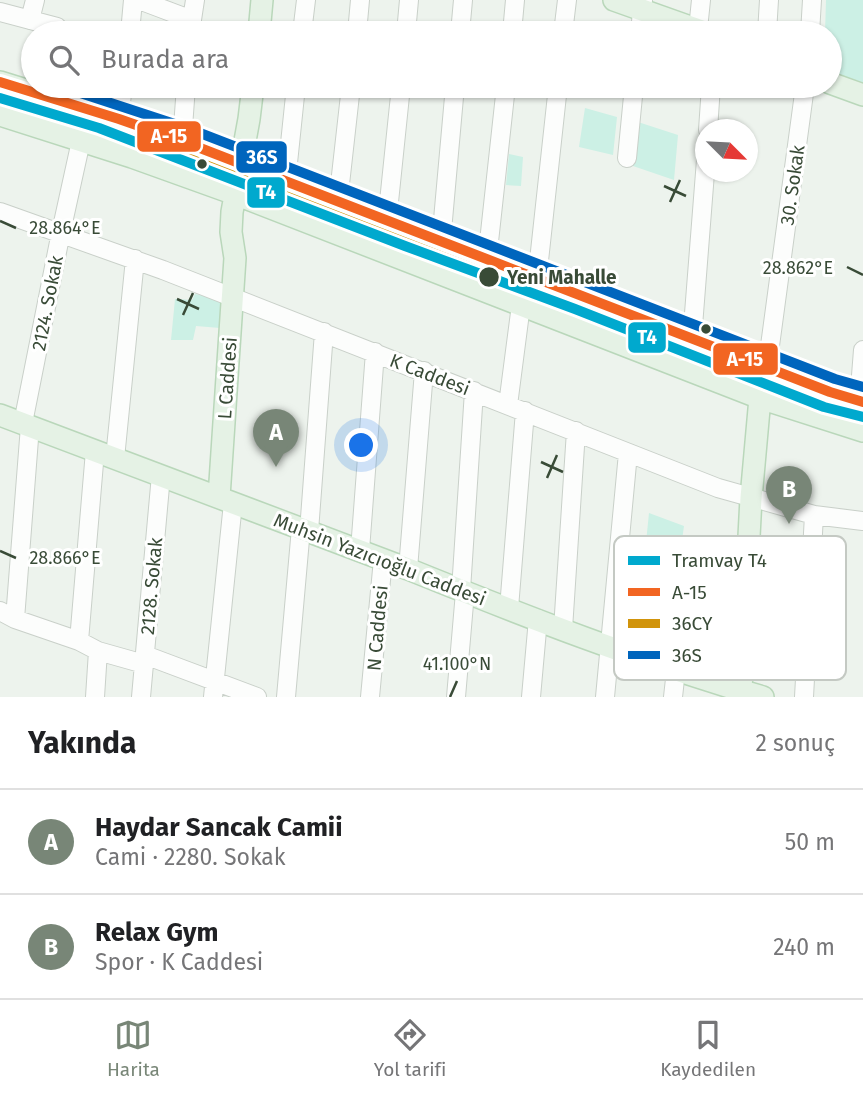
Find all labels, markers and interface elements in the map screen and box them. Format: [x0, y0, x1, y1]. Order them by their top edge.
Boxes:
search box [21, 21, 842, 98]
icon: search [45, 41, 83, 79]
text: Burada ara [101, 44, 229, 75]
north arrow [695, 119, 758, 182]
line badge: A-15 [136, 120, 202, 153]
text: A-15 [150, 125, 187, 148]
line badge: 36S [235, 140, 288, 174]
street label: 30. Sokak [775, 143, 810, 227]
text: 36S [245, 146, 278, 169]
unlabelled marker [195, 157, 209, 171]
line badge: T4 [246, 176, 286, 209]
text: T4 [256, 181, 276, 204]
text: 28.864°E [29, 217, 101, 239]
street label: 2124. Sokak [27, 253, 68, 353]
text: 28.862°E [763, 257, 833, 279]
marker: Yeni Mahalle [477, 265, 501, 289]
place label: Yeni Mahalle [506, 266, 617, 289]
line badge: T4 [627, 321, 667, 354]
unlabelled marker [699, 322, 713, 336]
text: T4 [637, 326, 657, 349]
street label: L Caddesi [213, 336, 242, 420]
line badge: A-15 [712, 342, 779, 376]
text: A-15 [726, 348, 763, 371]
street label: K Caddesi [386, 349, 473, 400]
pin: A [253, 409, 299, 467]
your location [344, 428, 378, 462]
pin: B [766, 466, 812, 524]
street label: Muhsin Yazıcıoğlu Caddesi [270, 508, 489, 611]
street label: 2128. Sokak [136, 536, 167, 636]
legend [614, 536, 846, 680]
text: 28.866°E [29, 547, 101, 569]
text: Tramvay T4 [672, 549, 767, 572]
text: A-15 [672, 581, 707, 604]
street label: N Caddesi [362, 584, 393, 672]
text: 36CY [672, 612, 713, 635]
text: 36S [672, 644, 702, 667]
text: 41.100°N [423, 653, 491, 675]
text: Yakında [28, 725, 136, 761]
text: 2 sonuç [755, 729, 835, 757]
text: Haydar Sancak Camii [95, 812, 343, 843]
text: A [44, 828, 58, 856]
text: 50 m [785, 828, 835, 856]
text: Cami · 2280. Sokak [95, 843, 286, 871]
text: Relax Gym [95, 917, 219, 948]
text: B [44, 933, 58, 961]
text: 240 m [773, 933, 835, 961]
text: Spor · K Caddesi [95, 948, 263, 976]
tab: Harita [107, 1016, 160, 1081]
tab: Yol tarifi [374, 1016, 446, 1081]
tab: Kaydedilen [660, 1016, 756, 1081]

